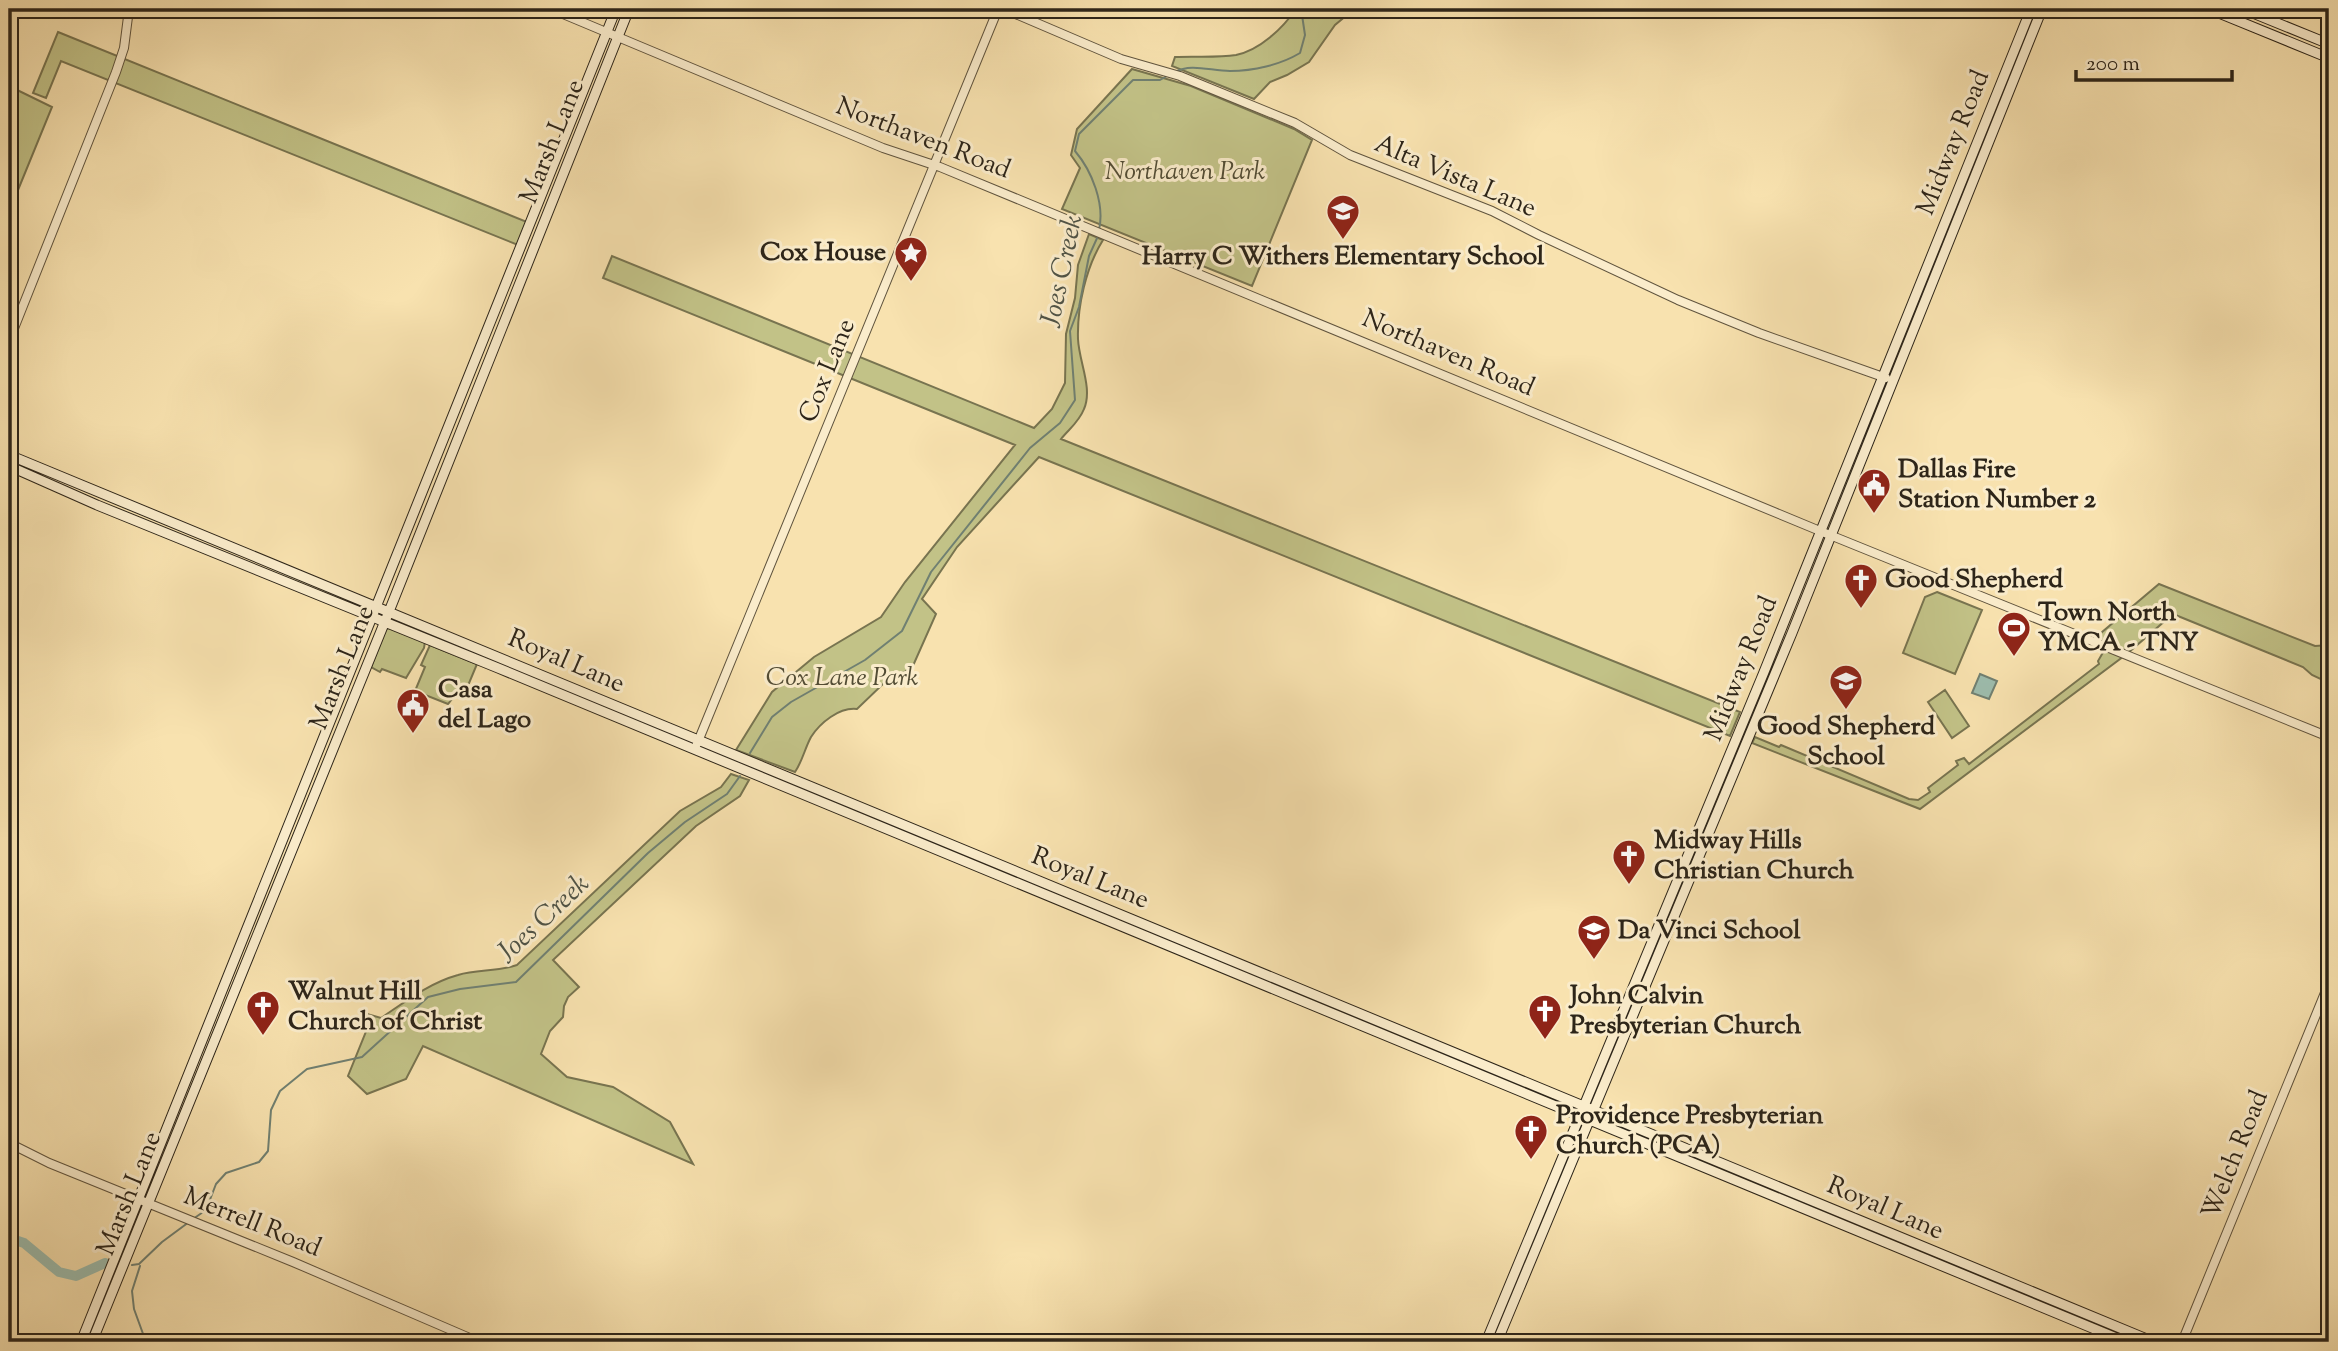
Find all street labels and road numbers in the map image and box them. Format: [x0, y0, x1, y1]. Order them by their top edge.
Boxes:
street label: Midway Road [1908, 65, 2000, 221]
street label: Marsh Lane [511, 74, 595, 210]
street label: Northaven Road [830, 89, 1016, 189]
street label: Alta Vista Lane [1368, 126, 1542, 228]
street label: Northaven Road [1356, 301, 1540, 407]
street label: Cox Lane [790, 314, 866, 428]
street label: Midway Road [1696, 591, 1788, 747]
street label: Marsh Lane [301, 600, 385, 736]
street label: Royal Lane [502, 621, 630, 703]
street label: Royal Lane [1026, 839, 1154, 919]
street label: Welch Road [2193, 1085, 2279, 1225]
street label: Marsh Lane [88, 1126, 172, 1262]
street label: Royal Lane [1821, 1168, 1949, 1250]
street label: Merrell Road [178, 1179, 327, 1268]

